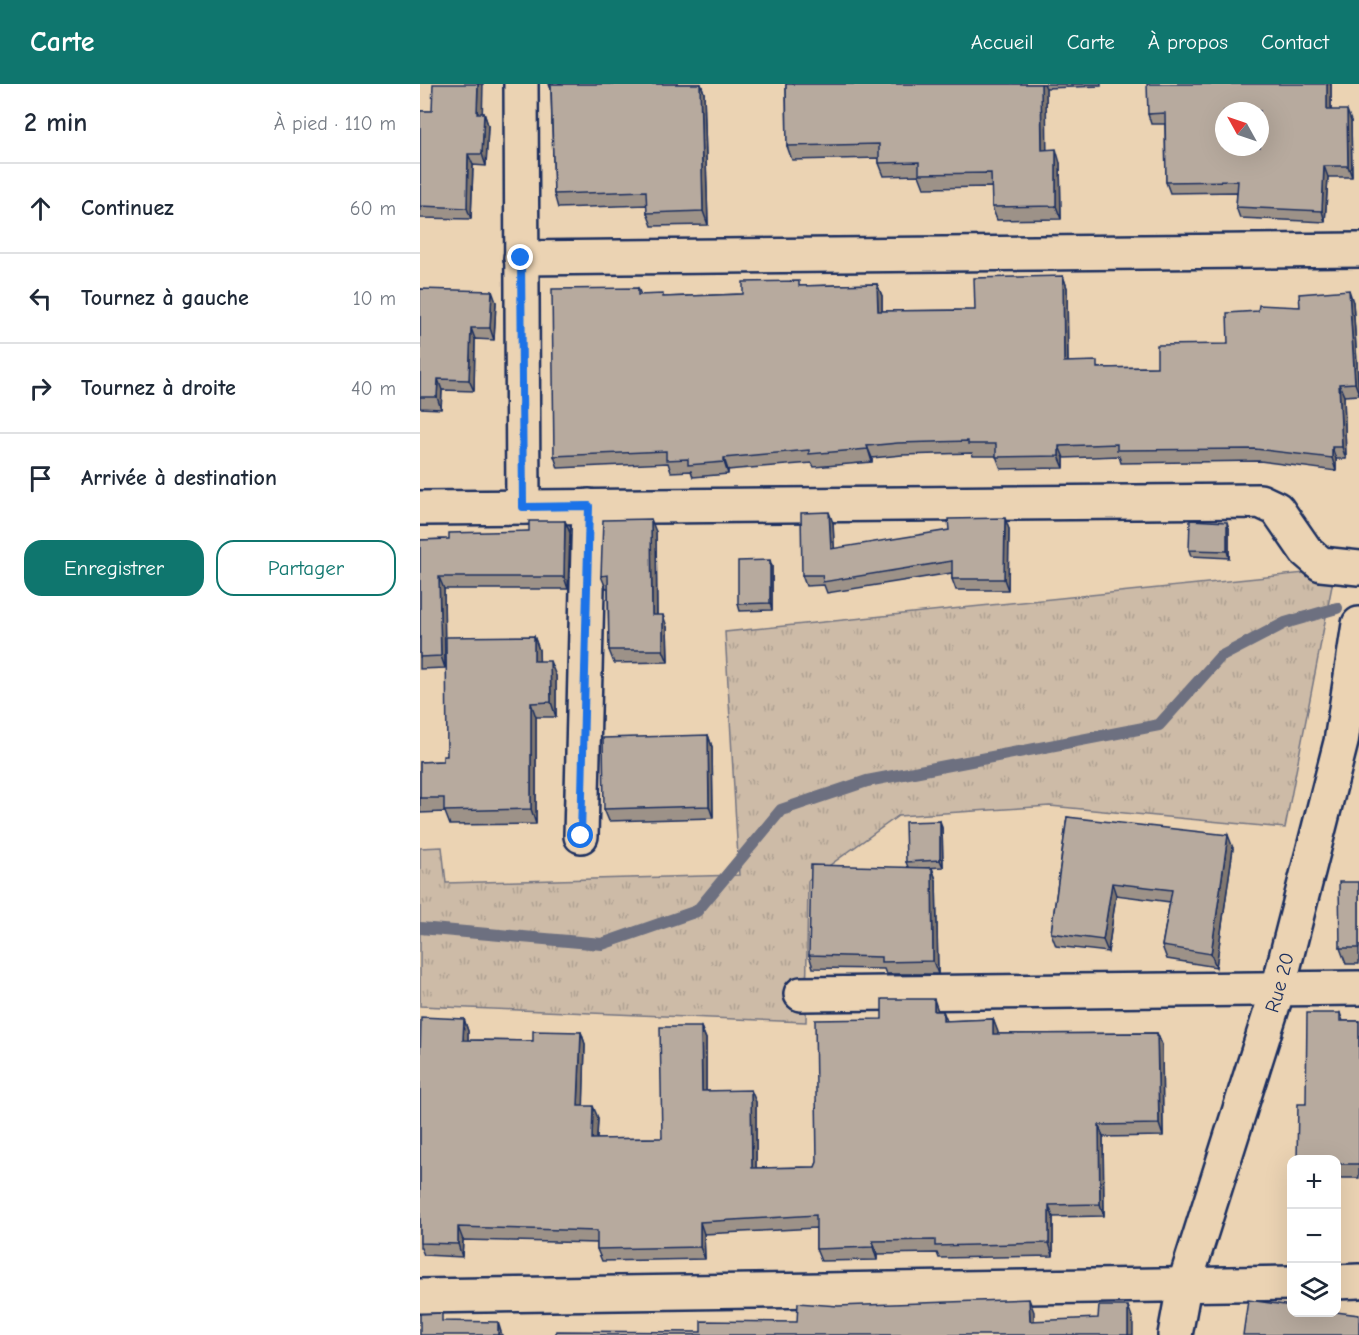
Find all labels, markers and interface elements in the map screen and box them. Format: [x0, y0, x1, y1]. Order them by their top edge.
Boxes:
text: Carte [30, 26, 95, 58]
text: Accueil [971, 30, 1034, 54]
text: Carte [1067, 30, 1115, 54]
text: À propos [1148, 30, 1228, 54]
text: Contact [1261, 30, 1329, 54]
north arrow [1215, 102, 1269, 156]
text: 2 min [24, 108, 87, 138]
text: À pied · 110 m [274, 112, 396, 135]
icon: ahead [24, 192, 57, 225]
text: Continuez [81, 195, 174, 221]
text: 60 m [350, 197, 396, 220]
route end [507, 244, 533, 270]
icon: left [24, 282, 57, 315]
text: Tournez à gauche [81, 285, 249, 311]
text: 10 m [353, 287, 396, 310]
icon: right [24, 372, 57, 405]
text: Tournez à droite [81, 375, 236, 401]
text: 40 m [351, 377, 396, 400]
icon: arrive [24, 462, 57, 495]
text: Arrivée à destination [81, 465, 277, 491]
button: Enregistrer [24, 540, 204, 596]
button: Partager [216, 540, 396, 596]
route start [567, 822, 593, 848]
street label: Rue 20 [1260, 950, 1298, 1015]
map controls [1287, 1155, 1341, 1317]
button: + [1287, 1155, 1341, 1209]
button: − [1287, 1209, 1341, 1263]
button: layers [1287, 1263, 1341, 1317]

